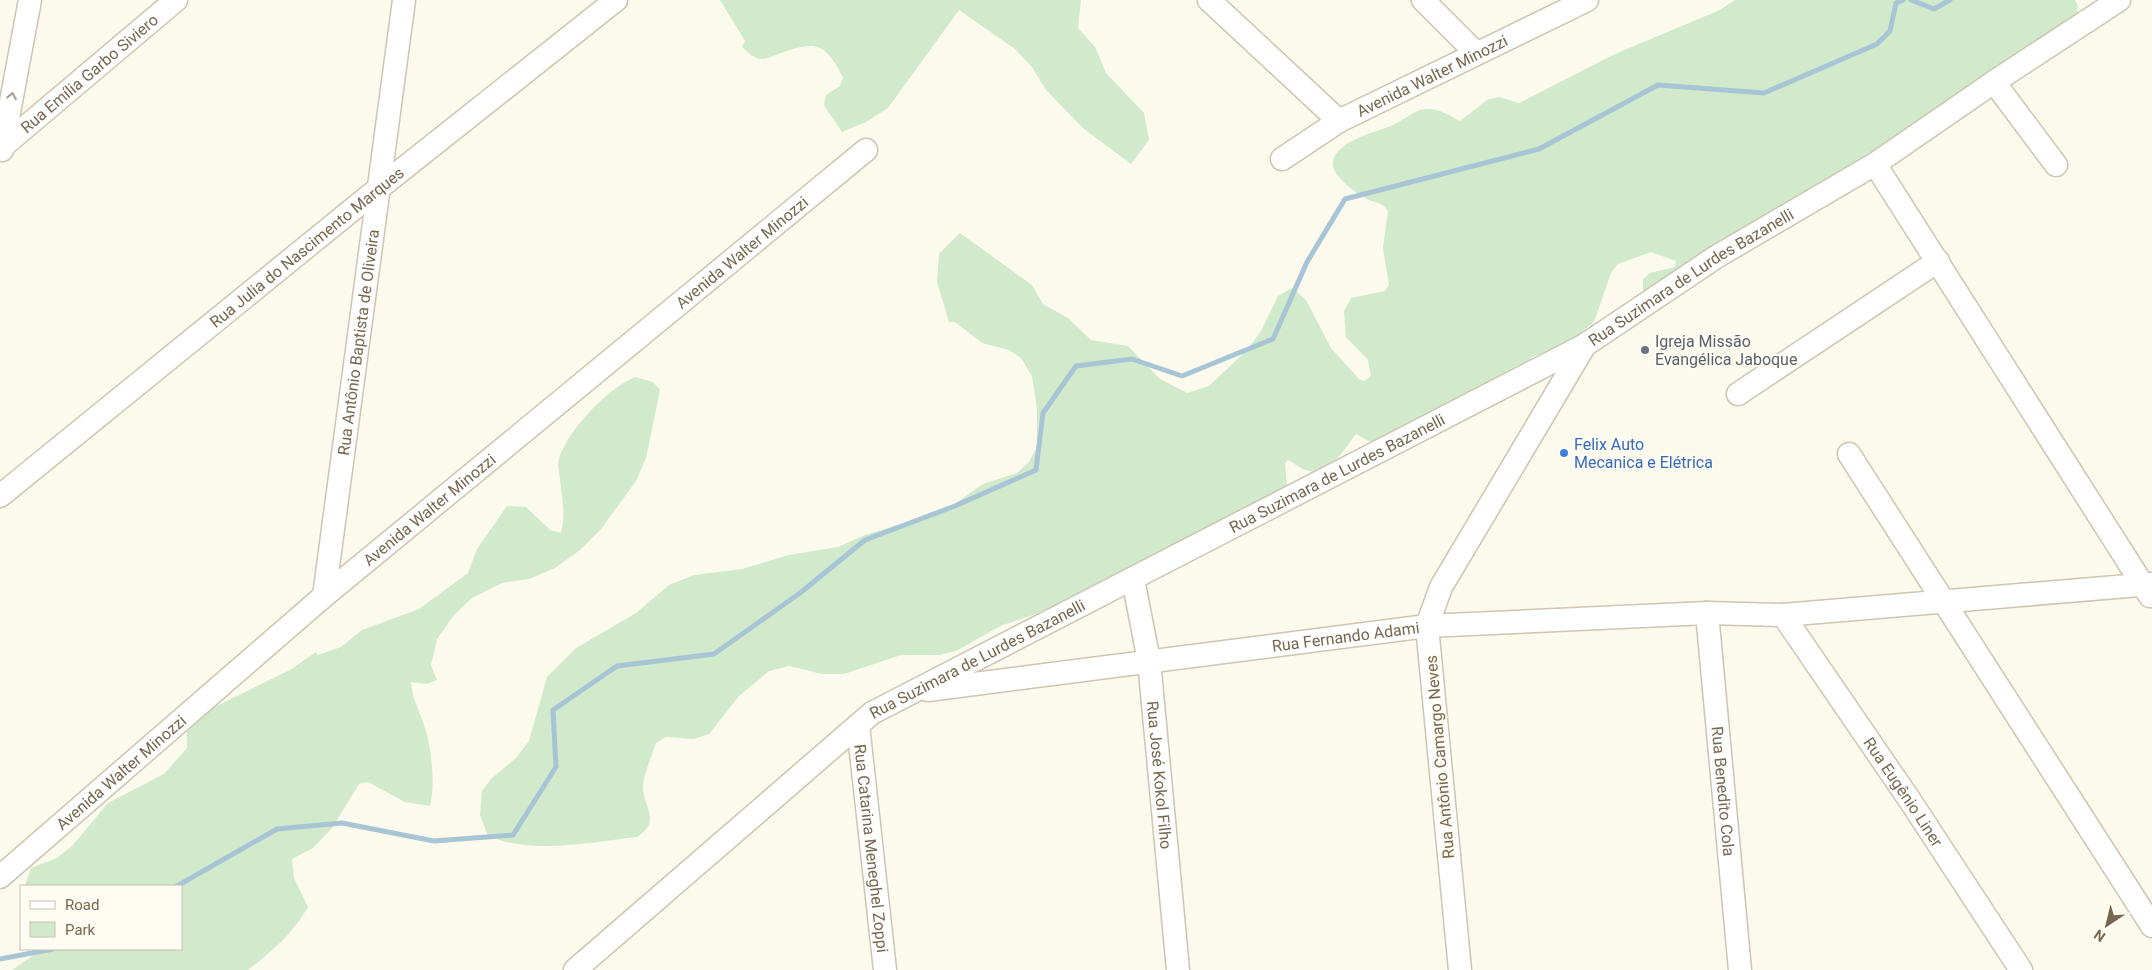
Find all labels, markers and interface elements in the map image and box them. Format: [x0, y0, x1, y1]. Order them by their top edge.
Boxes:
street label: Rua Emília Garbo Siviero [17, 10, 162, 137]
street label: Avenida Walter Minozzi [1353, 31, 1511, 120]
one-way arrow [7, 92, 17, 100]
street label: Rua Julia do Nascimento Marques [206, 163, 407, 331]
street label: Avenida Walter Minozzi [672, 192, 812, 312]
street label: Rua Suzimara de Lurdes Bazanelli [1585, 204, 1797, 350]
street label: Rua Antônio Baptista de Oliveira [333, 228, 383, 456]
place label: Igreja Missão Evangélica Jaboque [1655, 332, 1797, 369]
marker: Igreja Missão Evangélica Jaboque [1639, 344, 1651, 356]
street label: Rua Suzimara de Lurdes Bazanelli [1226, 410, 1448, 536]
place label: Felix Auto Mecanica e Elétrica [1574, 435, 1713, 472]
marker: Felix Auto Mecanica e Elétrica [1558, 447, 1570, 459]
street label: Avenida Walter Minozzi [359, 450, 499, 569]
street label: Rua Suzimara de Lurdes Bazanelli [866, 595, 1088, 722]
street label: Rua Fernando Adami [1271, 618, 1420, 655]
street label: Rua Antônio Camargo Neves [1422, 655, 1458, 859]
street label: Rua José Kokol Filho [1143, 700, 1176, 850]
street label: Avenida Walter Minozzi [52, 711, 190, 834]
street label: Rua Benedito Cola [1708, 725, 1739, 857]
street label: Rua Eugênio Liner [1860, 734, 1947, 851]
street label: Rua Catarina Meneghel Zoppi [851, 743, 893, 953]
legend [20, 885, 182, 950]
text: Road [65, 896, 99, 914]
north arrow [2082, 900, 2132, 950]
text: Park [65, 921, 96, 939]
text: N [2091, 926, 2108, 945]

